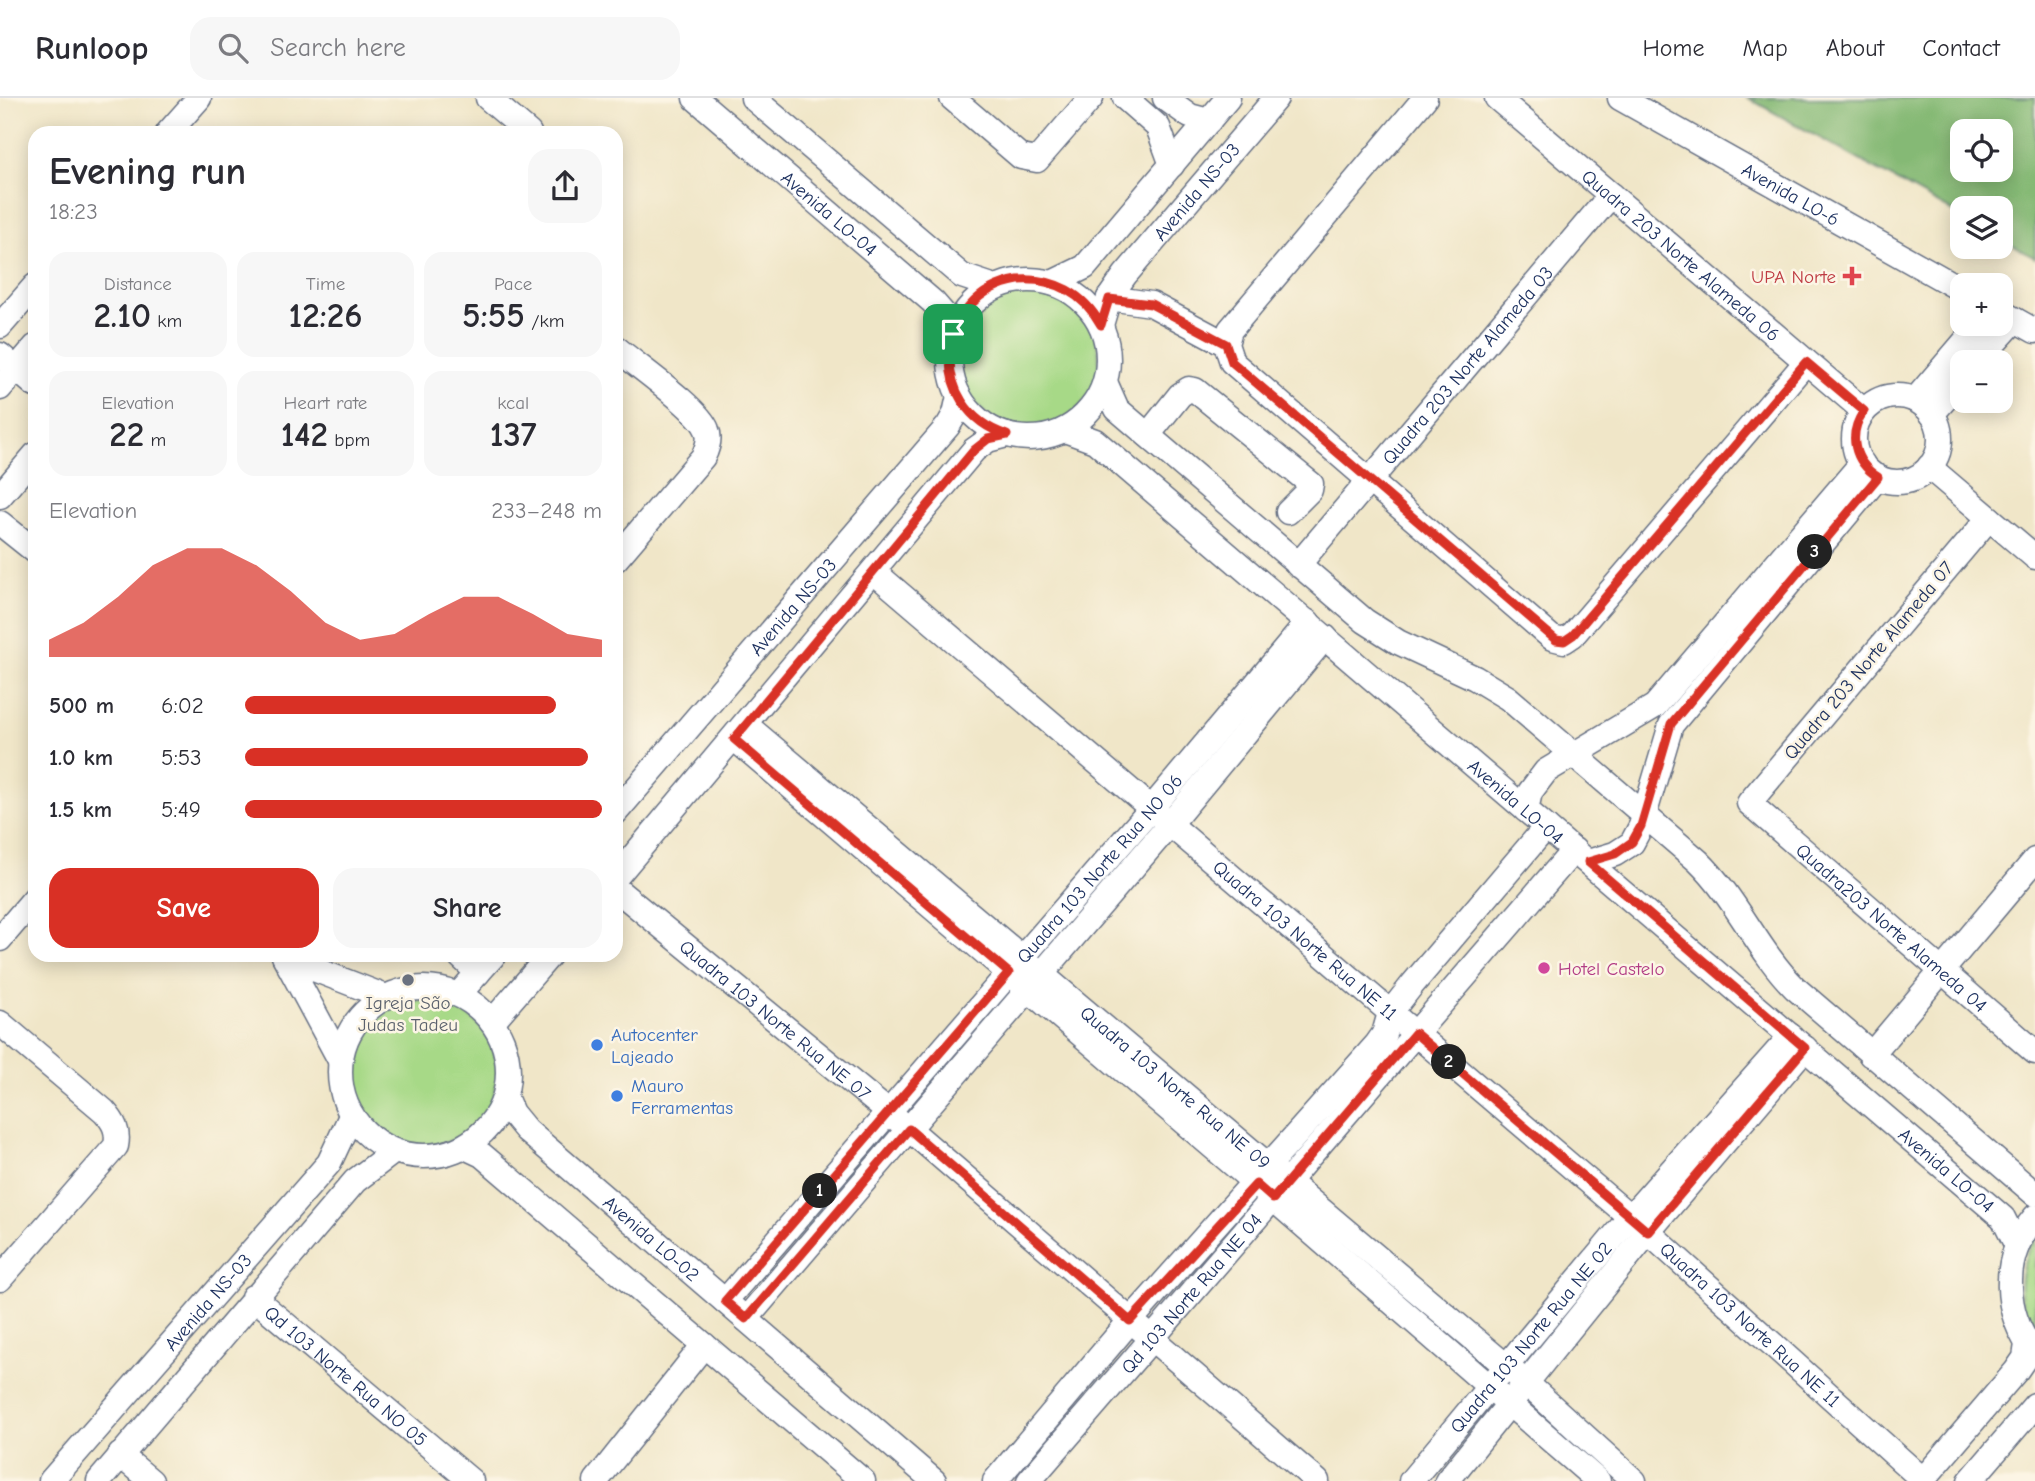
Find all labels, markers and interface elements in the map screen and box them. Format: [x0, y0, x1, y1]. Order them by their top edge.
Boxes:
search box [190, 17, 680, 80]
text: Runloop [35, 29, 148, 67]
icon: search [214, 29, 252, 67]
text: Search here [270, 33, 406, 63]
text: Home [1643, 34, 1704, 62]
text: Map [1742, 34, 1788, 62]
text: About [1826, 34, 1884, 62]
text: Contact [1922, 34, 2000, 62]
map controls [1950, 119, 2013, 413]
button: locate [1950, 119, 2013, 182]
street label: Avenida NS-03 [1149, 139, 1245, 245]
button: share [528, 149, 602, 223]
text: Evening run [49, 150, 246, 194]
street label: Avenida LO-6 [1738, 159, 1843, 231]
street label: Quadra 203 Norte Alameda 06 [1577, 165, 1784, 346]
street label: Avenida LO-04 [776, 167, 881, 261]
button: layers [1950, 196, 2013, 259]
text: 18:23 [49, 198, 98, 225]
street label: Quadra 203 Norte Alameda 03 [1378, 262, 1558, 469]
place label: UPA Norte [1751, 266, 1836, 288]
marker: UPA Norte [1842, 266, 1862, 286]
text: Distance [104, 273, 172, 295]
text: Time [306, 273, 345, 295]
text: Pace [494, 273, 532, 295]
button: + [1950, 273, 2013, 336]
text: 2.10 [93, 295, 151, 336]
text: 12:26 [288, 295, 363, 336]
text: 5:55 [462, 295, 525, 336]
pin [923, 304, 983, 364]
text: km [151, 310, 182, 332]
text: /km [525, 310, 564, 332]
icon: arrive [934, 315, 972, 353]
button: − [1950, 350, 2013, 413]
text: Elevation [101, 392, 174, 414]
text: Heart rate [284, 392, 367, 414]
text: kcal [497, 392, 529, 414]
text: 22 [109, 414, 144, 455]
text: 142 [281, 414, 328, 455]
text: 137 [490, 414, 537, 455]
text: m [144, 429, 166, 451]
text: bpm [328, 429, 370, 451]
text: Elevation [49, 497, 137, 524]
text: 233–248 m [491, 497, 602, 524]
pin: 3 [1798, 534, 1832, 570]
text: 3 [1810, 540, 1819, 562]
street label: Avenida NS-03 [746, 554, 841, 660]
street label: Quadra 203 Norte Alameda 07 [1779, 557, 1958, 764]
text: 500 m [49, 692, 114, 719]
text: 6:02 [161, 692, 204, 719]
text: 1.0 km [49, 744, 113, 771]
text: 5:53 [161, 744, 202, 771]
street label: Avenida LO-04 [1463, 755, 1568, 849]
street label: Quadra 103 Norte Rua NO 06 [1012, 770, 1188, 968]
text: 1.5 km [49, 796, 112, 823]
text: 5:49 [161, 796, 201, 823]
street label: Quadra203 Norte Alameda 04 [1791, 839, 1991, 1017]
street label: Quadra 103 Norte Rua NE 11 [1208, 856, 1401, 1025]
button: Save [49, 868, 319, 948]
button: Share [333, 868, 602, 948]
street label: Quadra 103 Norte Rua NE 07 [675, 936, 875, 1105]
place label: Hotel Castelo [1558, 958, 1665, 980]
marker: Hotel Castelo [1536, 960, 1552, 976]
marker: Igreja São Judas Tadeu [400, 972, 416, 988]
place label: Igreja São Judas Tadeu [358, 992, 458, 1036]
street label: Quadra 103 Norte Rua NE 09 [1076, 1002, 1274, 1174]
place label: Autocenter Lajeado [611, 1024, 698, 1068]
marker: Autocenter Lajeado [589, 1037, 605, 1053]
pin: 2 [1432, 1044, 1466, 1080]
text: 2 [1444, 1050, 1453, 1072]
place label: Mauro Ferramentas [631, 1075, 733, 1119]
marker: Mauro Ferramentas [609, 1088, 625, 1104]
street label: Avenida LO-04 [1894, 1124, 1998, 1218]
pin: 1 [802, 1174, 838, 1208]
text: 1 [816, 1179, 823, 1201]
street label: Avenida LO-02 [599, 1192, 703, 1286]
street label: Qd 103 Norte Rua NE 04 [1117, 1209, 1267, 1378]
street label: Quadra 103 Norte Rua NE 02 [1446, 1238, 1617, 1438]
street label: Quadra 103 Norte Rua NE 11 [1655, 1238, 1844, 1412]
street label: Avenida NS-03 [160, 1250, 257, 1355]
street label: Qd 103 Norte Rua NO 05 [260, 1302, 431, 1451]

